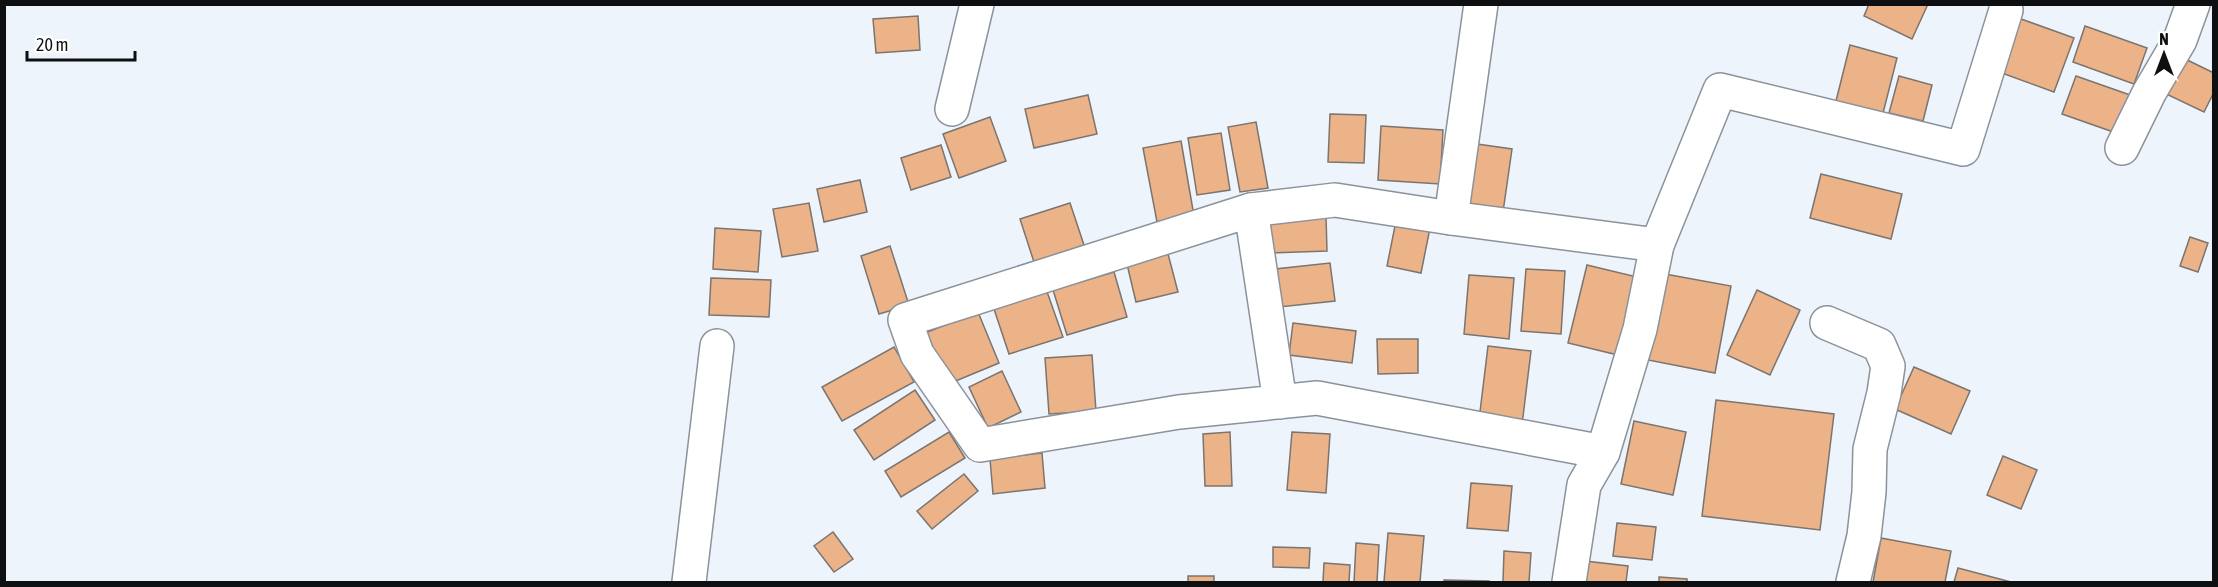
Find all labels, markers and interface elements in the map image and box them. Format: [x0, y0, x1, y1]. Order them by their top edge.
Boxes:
scale bar [27, 24, 135, 62]
north arrow [2134, 24, 2194, 84]
text: N [2159, 30, 2169, 48]
text: 20 m [36, 34, 68, 55]

